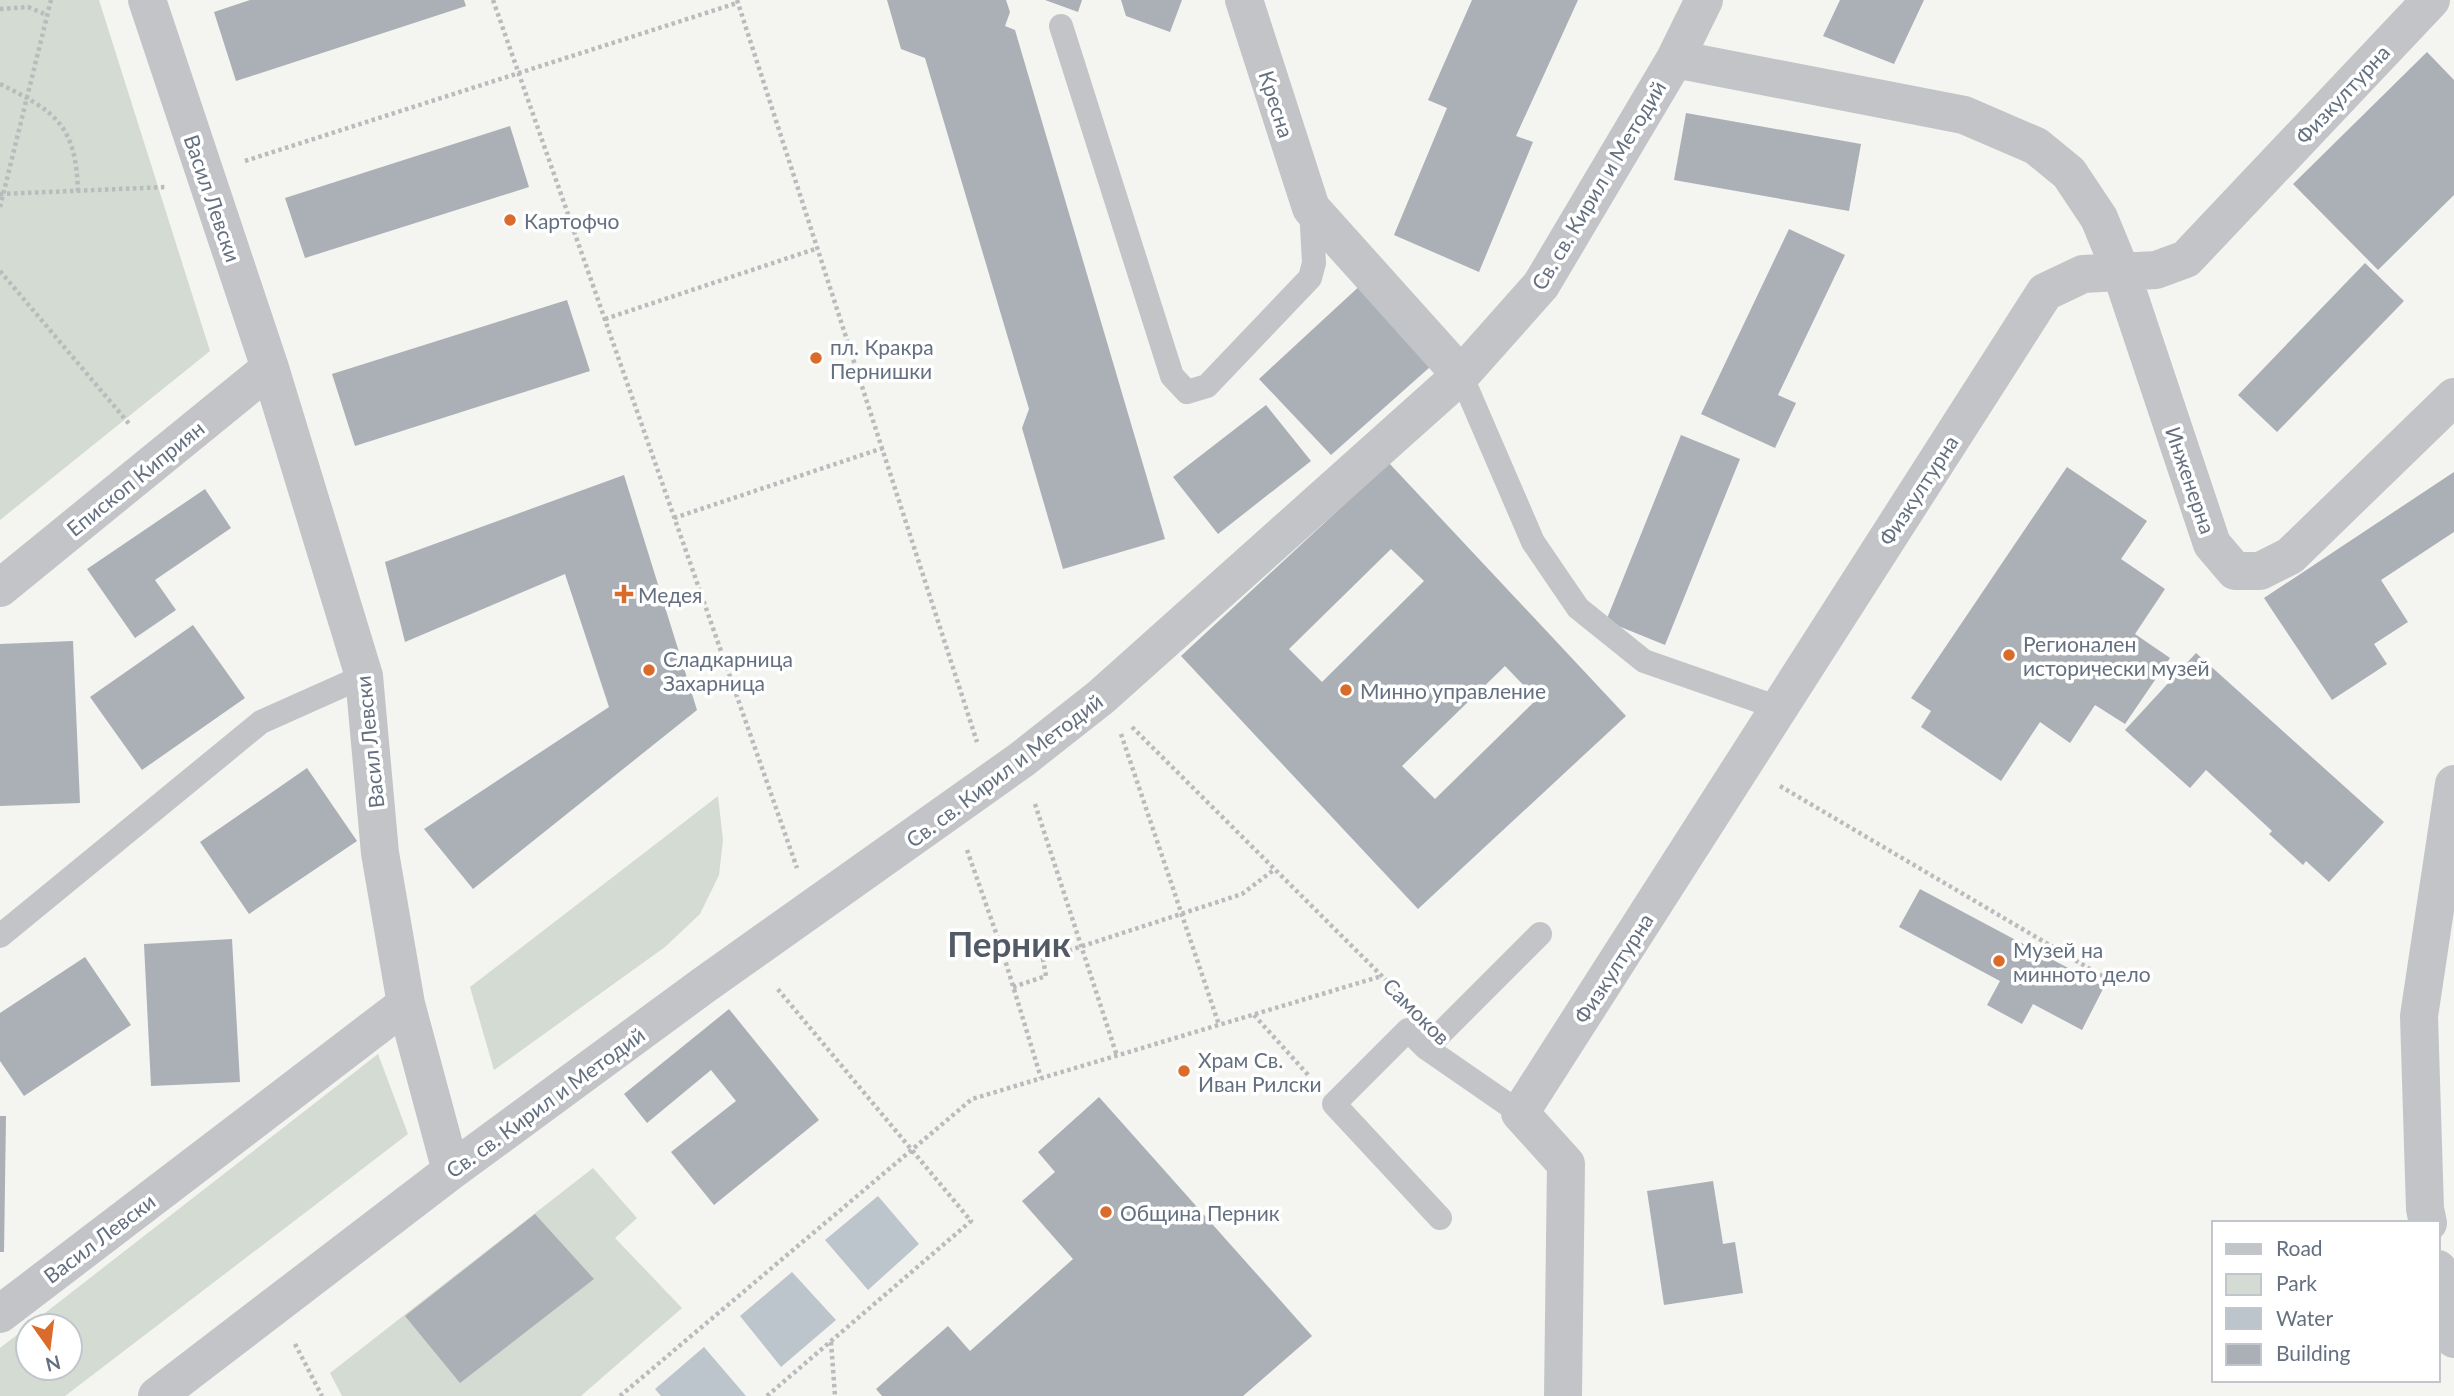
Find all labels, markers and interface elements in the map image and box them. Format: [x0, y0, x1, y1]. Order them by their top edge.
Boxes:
street label: Физкултурна [2290, 39, 2394, 149]
street label: Кресна [1254, 67, 1300, 141]
street label: Св. св. Кирил и Методий [1526, 76, 1670, 294]
street label: Васил Левски [180, 131, 246, 265]
place label: Картофчо [524, 208, 620, 233]
marker: Картофчо [502, 212, 518, 228]
place label: пл. Кракра Пернишки [830, 334, 934, 383]
marker: пл. Кракра Пернишки [808, 350, 824, 366]
street label: Епископ Киприян [61, 415, 209, 541]
street label: Инженерна [2161, 423, 2221, 537]
street label: Физкултурна [1873, 430, 1963, 550]
place label: Медея [638, 582, 702, 607]
marker: Медея [616, 586, 632, 602]
place label: Регионален исторически музей [2023, 631, 2209, 680]
place label: Сладкарница Захарница [663, 646, 793, 695]
marker: Регионален исторически музей [2001, 647, 2017, 663]
marker: Сладкарница Захарница [641, 662, 657, 678]
street label: Васил Левски [350, 675, 388, 809]
place label: Минно управление [1360, 678, 1546, 703]
marker: Минно управление [1338, 682, 1354, 698]
street label: Св. св. Кирил и Методий [901, 688, 1107, 852]
street label: Физкултурна [1568, 908, 1658, 1028]
district label: Перник [947, 922, 1071, 964]
place label: Музей на минното дело [2013, 937, 2151, 986]
marker: Музей на минното дело [1991, 953, 2007, 969]
street label: Самоков [1378, 972, 1456, 1050]
street label: Св. св. Кирил и Методий [441, 1022, 649, 1182]
place label: Храм Св. Иван Рилски [1198, 1047, 1322, 1096]
marker: Храм Св. Иван Рилски [1176, 1063, 1192, 1079]
street label: Васил Левски [38, 1188, 160, 1288]
place label: Община Перник [1120, 1200, 1280, 1225]
marker: Община Перник [1098, 1204, 1114, 1220]
legend [2212, 1221, 2440, 1382]
text: Road [2276, 1235, 2323, 1260]
text: Park [2276, 1270, 2317, 1295]
text: Water [2276, 1305, 2333, 1330]
north arrow [14, 1312, 84, 1382]
text: Building [2276, 1340, 2351, 1365]
text: N [43, 1351, 63, 1377]

